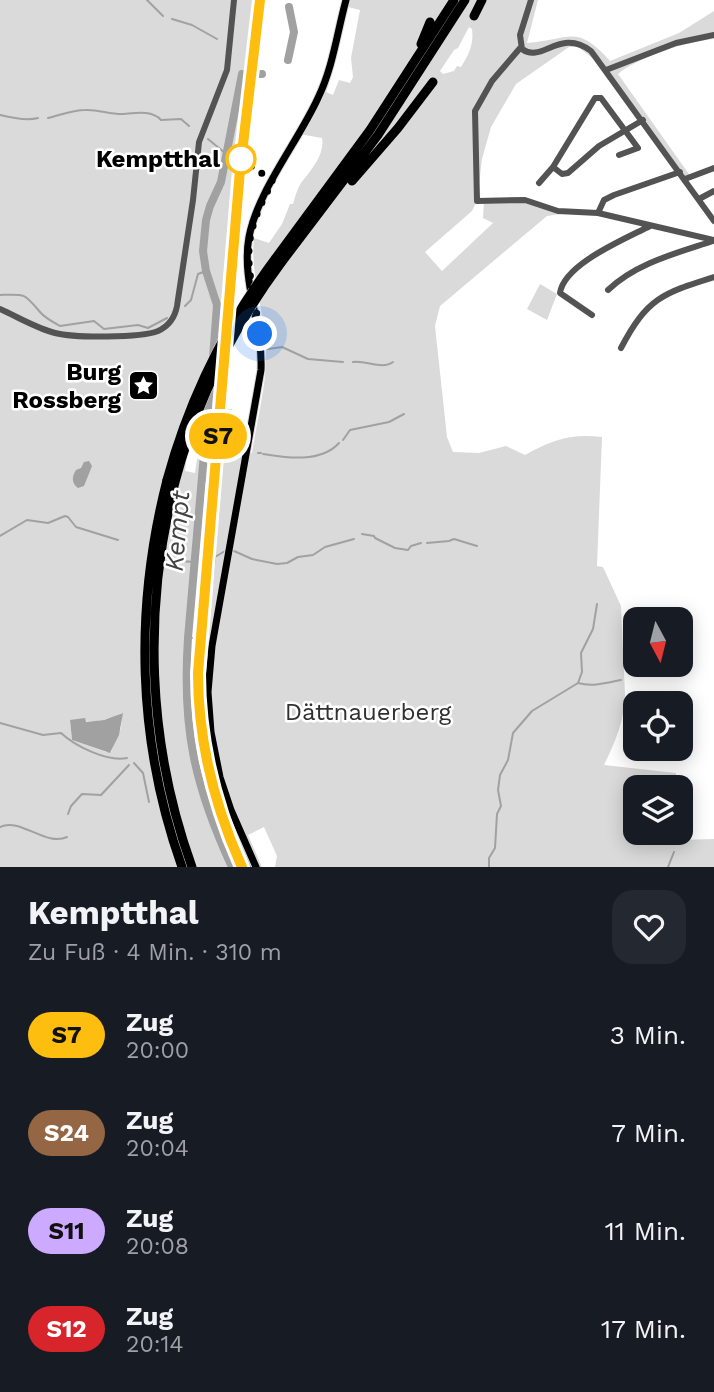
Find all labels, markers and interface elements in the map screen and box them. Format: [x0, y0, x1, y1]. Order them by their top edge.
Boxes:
marker: Kemptthal [226, 144, 256, 174]
place label: Kemptthal [96, 145, 220, 173]
your location [242, 316, 277, 351]
place label: Burg Rossberg [12, 358, 122, 414]
place icon: Burg Rossberg [127, 369, 161, 403]
line badge: S7 [186, 413, 249, 459]
text: S7 [203, 422, 233, 450]
water label: Kempt [159, 489, 196, 572]
north arrow [623, 607, 693, 677]
map controls [623, 607, 693, 845]
button: locate [623, 691, 693, 761]
park label: Dättnauerberg [285, 698, 452, 726]
button: layers [623, 775, 693, 845]
button: heart [612, 890, 686, 964]
text: Kemptthal [28, 893, 199, 932]
text: Zu Fuß · 4 Min. · 310 m [28, 939, 282, 966]
text: Zug [126, 1007, 173, 1037]
text: 3 Min. [610, 1020, 686, 1050]
text: S7 [51, 1021, 82, 1049]
text: 20:00 [126, 1037, 189, 1064]
text: Zug [126, 1105, 173, 1135]
text: 7 Min. [611, 1118, 686, 1148]
text: S24 [44, 1119, 89, 1147]
text: 20:04 [126, 1135, 189, 1162]
text: Zug [126, 1203, 173, 1233]
text: 11 Min. [605, 1216, 686, 1246]
text: S11 [48, 1217, 85, 1245]
text: 20:08 [126, 1233, 189, 1260]
text: Zug [126, 1301, 173, 1331]
text: 17 Min. [601, 1314, 686, 1344]
text: S12 [46, 1315, 87, 1343]
text: 20:14 [126, 1331, 184, 1358]

